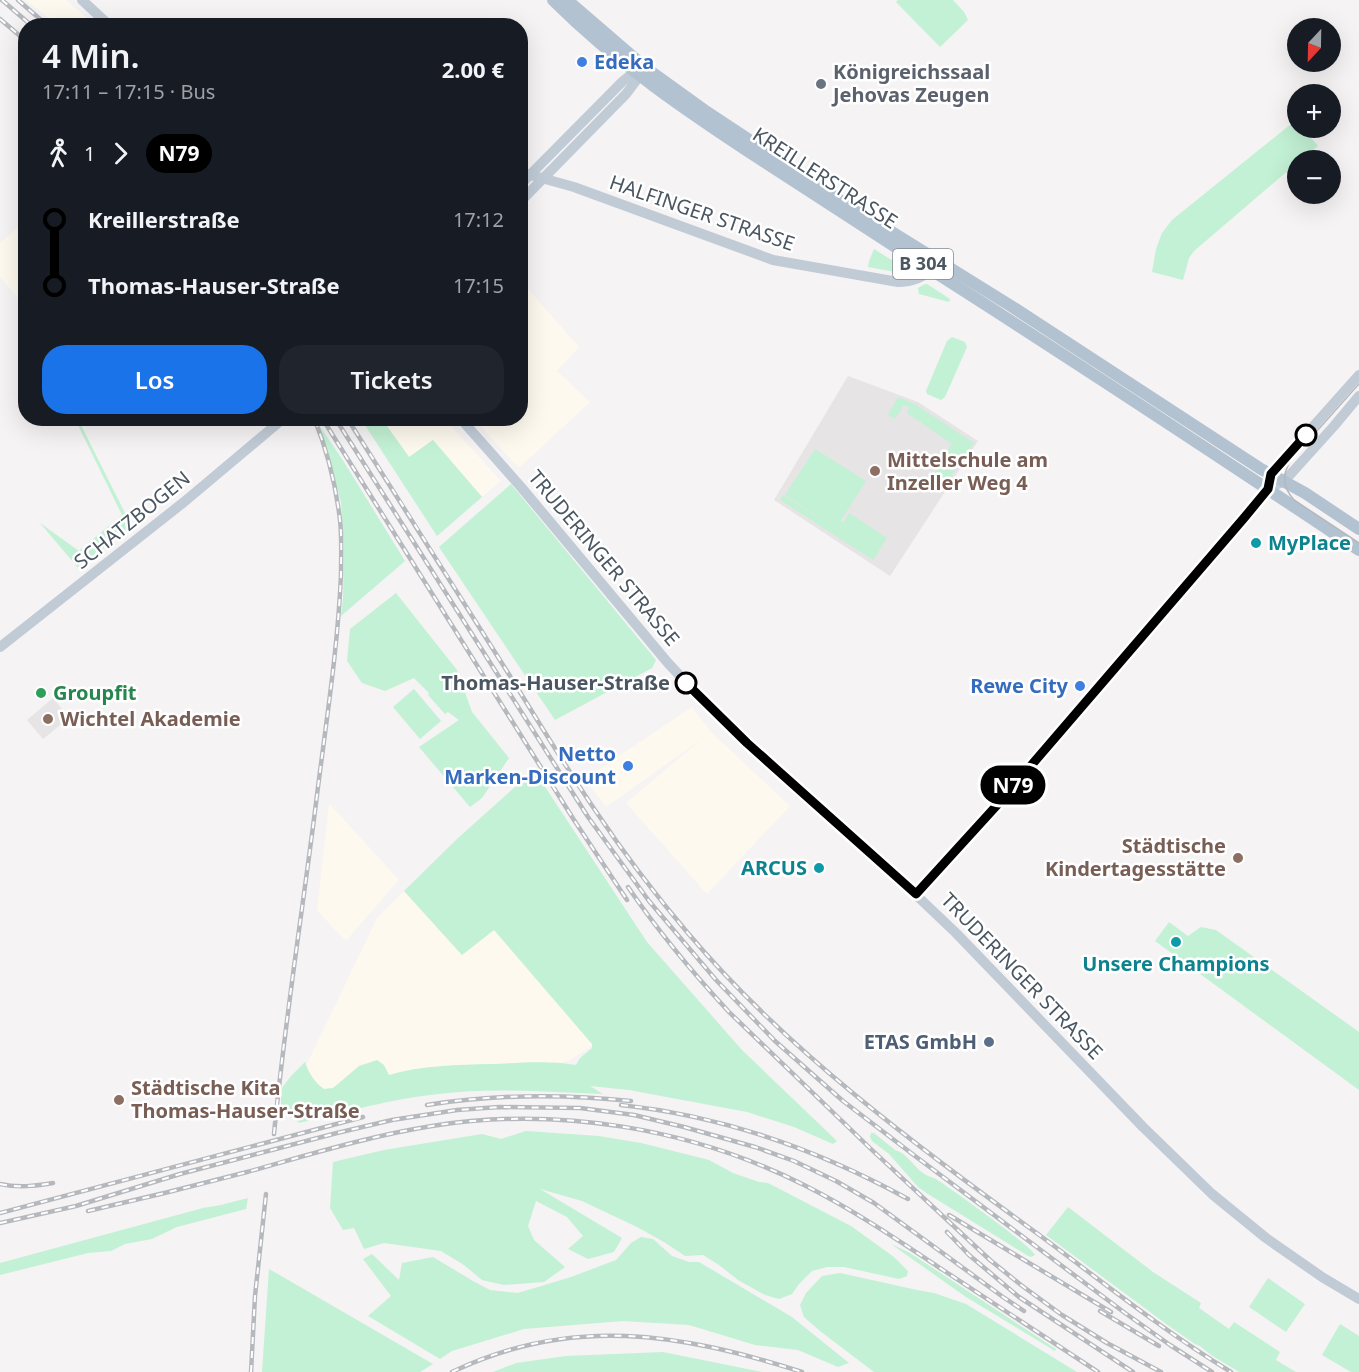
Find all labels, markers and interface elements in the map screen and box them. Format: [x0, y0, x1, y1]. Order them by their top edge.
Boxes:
north arrow [1287, 18, 1341, 72]
map controls [1287, 18, 1341, 204]
text: 4 Min. [42, 33, 140, 78]
place label: Edeka [594, 48, 654, 75]
text: 2.00 € [442, 54, 504, 84]
marker: Edeka [575, 55, 589, 69]
place label: Königreichssaal Jehovas Zeugen [831, 58, 990, 108]
marker: Königreichssaal Jehovas Zeugen [814, 77, 828, 91]
text: 17:11 – 17:15 · Bus [42, 78, 215, 105]
button: + [1287, 84, 1341, 138]
street label: KREILLERSTRASSE [748, 121, 903, 235]
icon: walk [42, 137, 75, 170]
icon: forward [104, 137, 137, 170]
text: N79 [158, 139, 200, 167]
text: 1 [84, 140, 95, 167]
button: − [1287, 150, 1341, 204]
street label: HALFINGER STRASSE [606, 168, 798, 257]
text: Kreillerstraße [88, 204, 240, 234]
text: 17:12 [453, 206, 504, 233]
road number: B 304 [893, 249, 953, 279]
text: Thomas-Hauser-Straße [88, 270, 340, 300]
text: 17:15 [453, 272, 504, 299]
button: Los [42, 345, 267, 414]
button: Tickets [279, 345, 504, 414]
unlabelled marker [1295, 424, 1317, 446]
place label: Mittelschule am Inzeller Weg 4 [887, 446, 1048, 496]
street label: SCHATZBOGEN [68, 464, 195, 575]
street label: TRUDERINGER STRASSE [523, 464, 686, 651]
marker: Mittelschule am Inzeller Weg 4 [868, 464, 882, 478]
place label: MyPlace [1268, 529, 1351, 556]
marker: MyPlace [1249, 536, 1263, 550]
place label: Thomas-Hauser-Straße [441, 669, 670, 696]
marker: Thomas-Hauser-Straße [675, 672, 697, 694]
place label: Rewe City [970, 672, 1069, 699]
place label: Groupfit [53, 679, 137, 706]
marker: Rewe City [1073, 679, 1087, 693]
marker: Groupfit [34, 686, 48, 700]
place label: Wichtel Akademie [60, 705, 241, 732]
marker: Wichtel Akademie [41, 712, 55, 726]
place label: Netto Marken-Discount [444, 740, 616, 790]
marker: Netto Marken-Discount [621, 759, 635, 773]
line badge: N79 [978, 766, 1048, 804]
text: N79 [992, 771, 1034, 799]
place label: Städtische Kindertagesstätte [1045, 832, 1226, 882]
marker: Städtische Kindertagesstätte [1231, 851, 1245, 865]
place label: ARCUS [741, 854, 807, 881]
marker: ARCUS [812, 861, 826, 875]
street label: TRUDERINGER STRASSE [936, 886, 1109, 1065]
marker: Unsere Champions [1169, 935, 1183, 949]
place label: Unsere Champions [1082, 950, 1270, 977]
place label: ETAS GmbH [864, 1028, 977, 1055]
marker: ETAS GmbH [982, 1035, 996, 1049]
place label: Städtische Kita Thomas-Hauser-Straße [131, 1074, 360, 1124]
marker: Städtische Kita Thomas-Hauser-Straße [112, 1093, 126, 1107]

